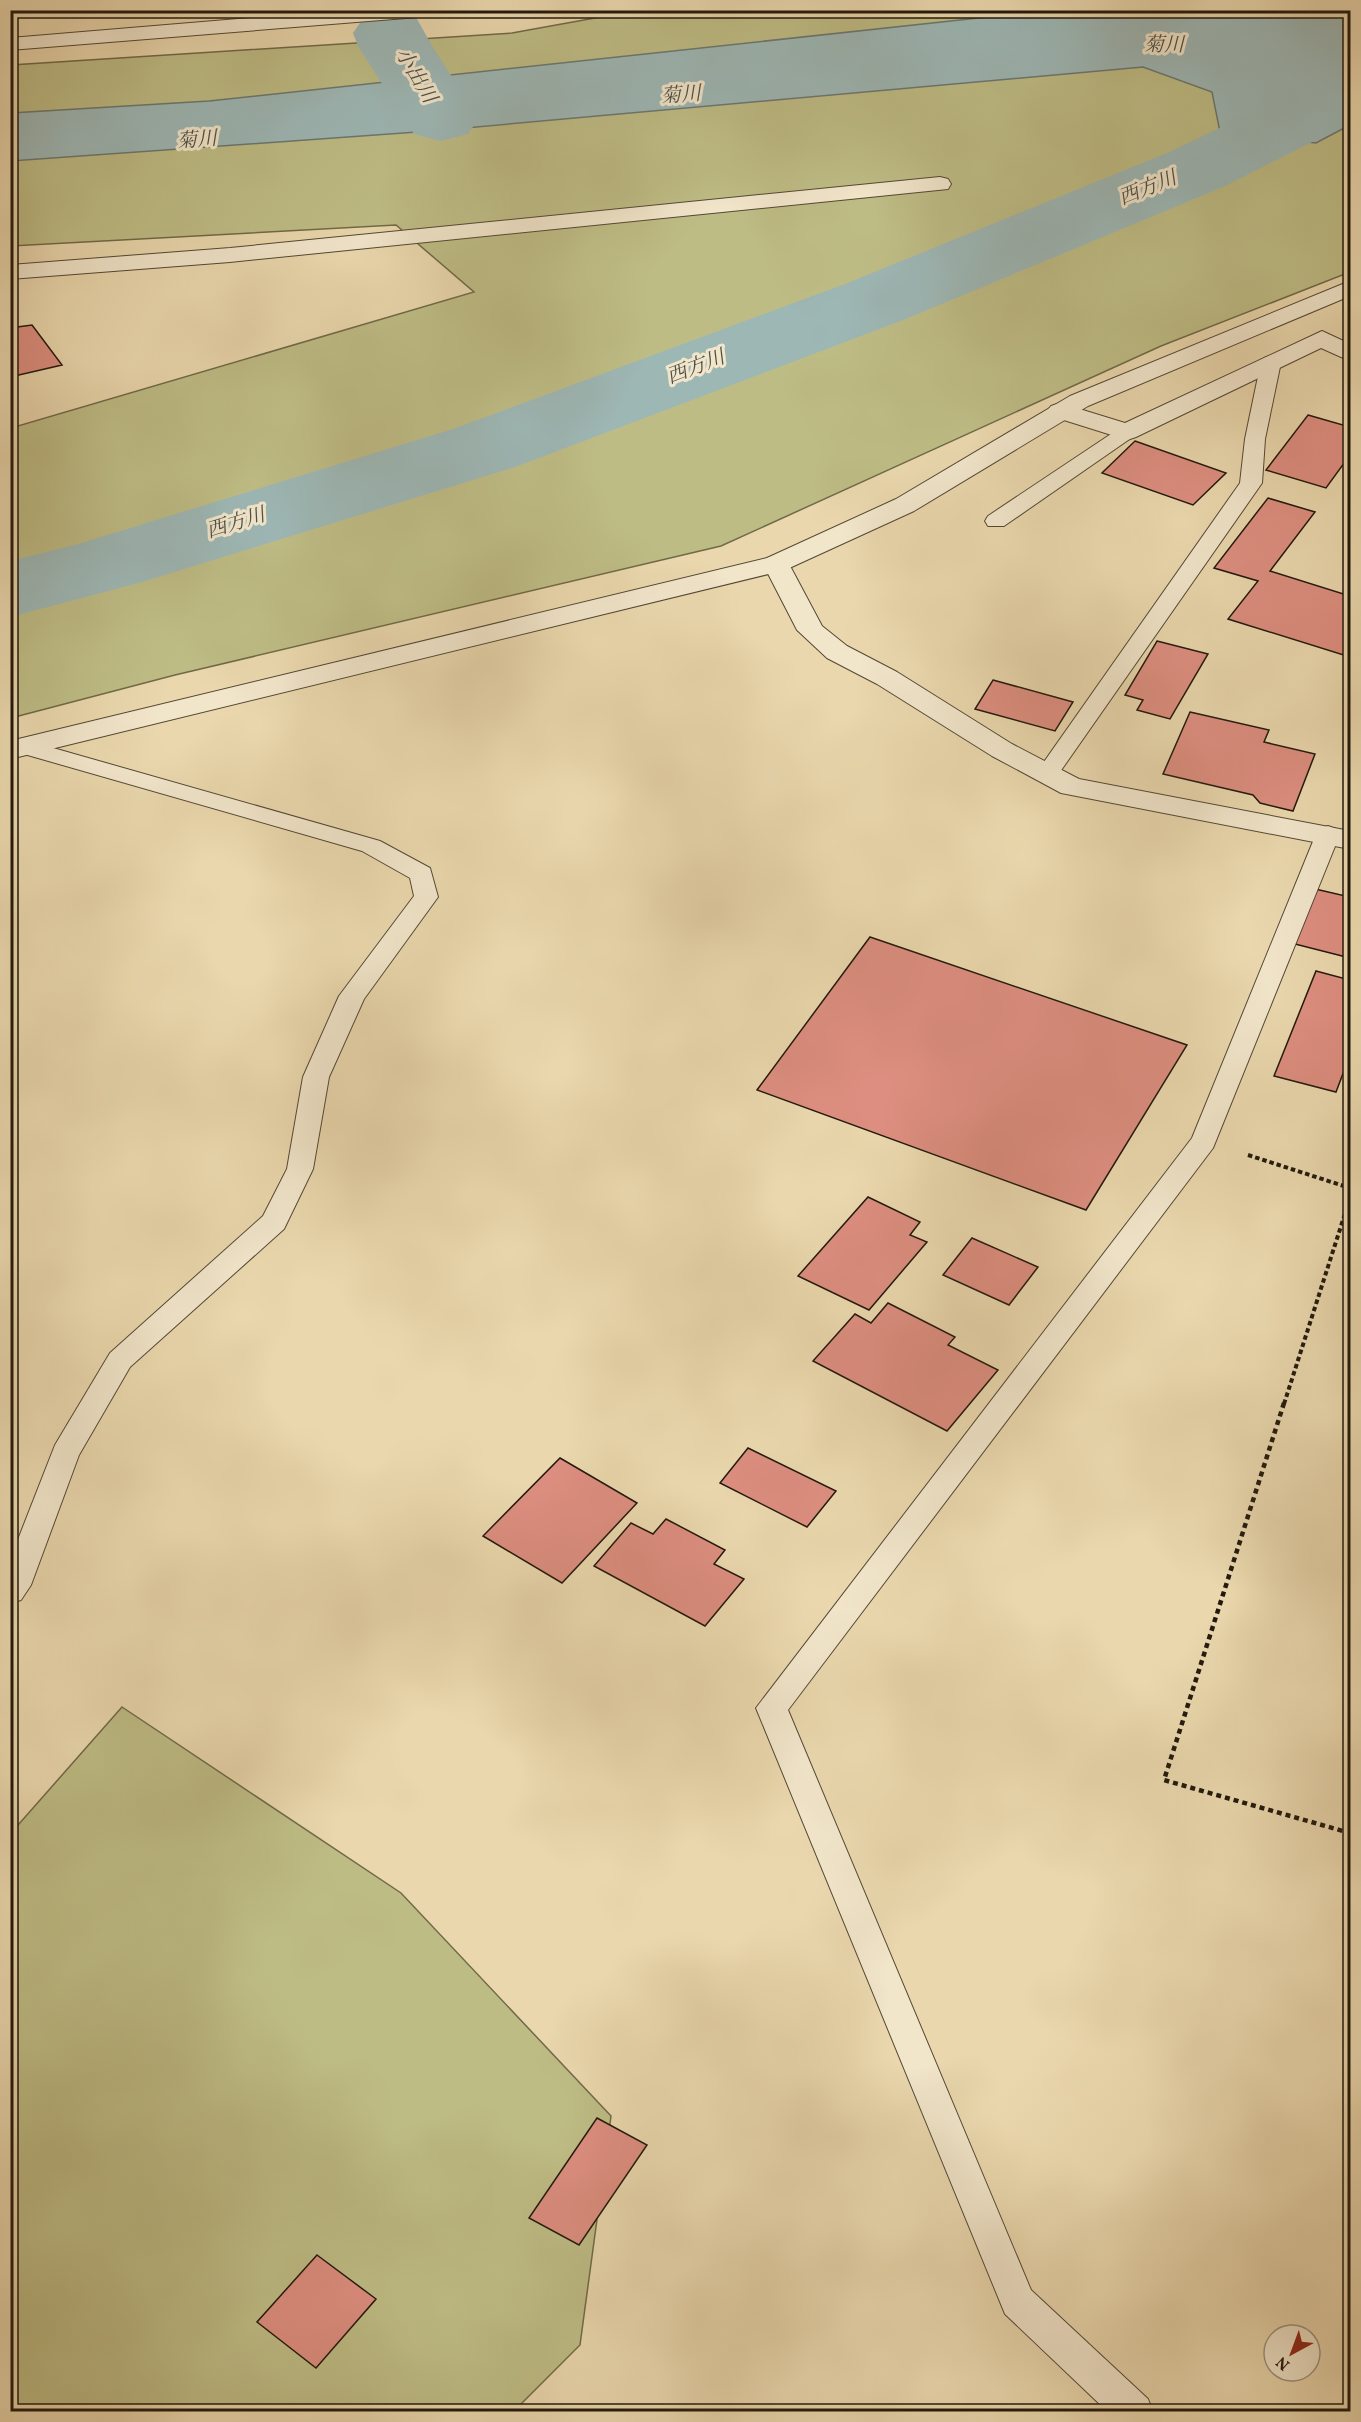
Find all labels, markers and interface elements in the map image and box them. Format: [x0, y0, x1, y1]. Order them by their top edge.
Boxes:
water label: 菊川 [1144, 32, 1186, 60]
water label: 小出川 [388, 43, 443, 111]
water label: 菊川 [660, 80, 704, 112]
water label: 菊川 [176, 125, 220, 157]
water label: 西方川 [1115, 164, 1183, 213]
water label: 西方川 [663, 343, 731, 392]
water label: 西方川 [203, 501, 271, 546]
north arrow [1262, 2323, 1322, 2383]
text: N [1272, 2350, 1295, 2375]

